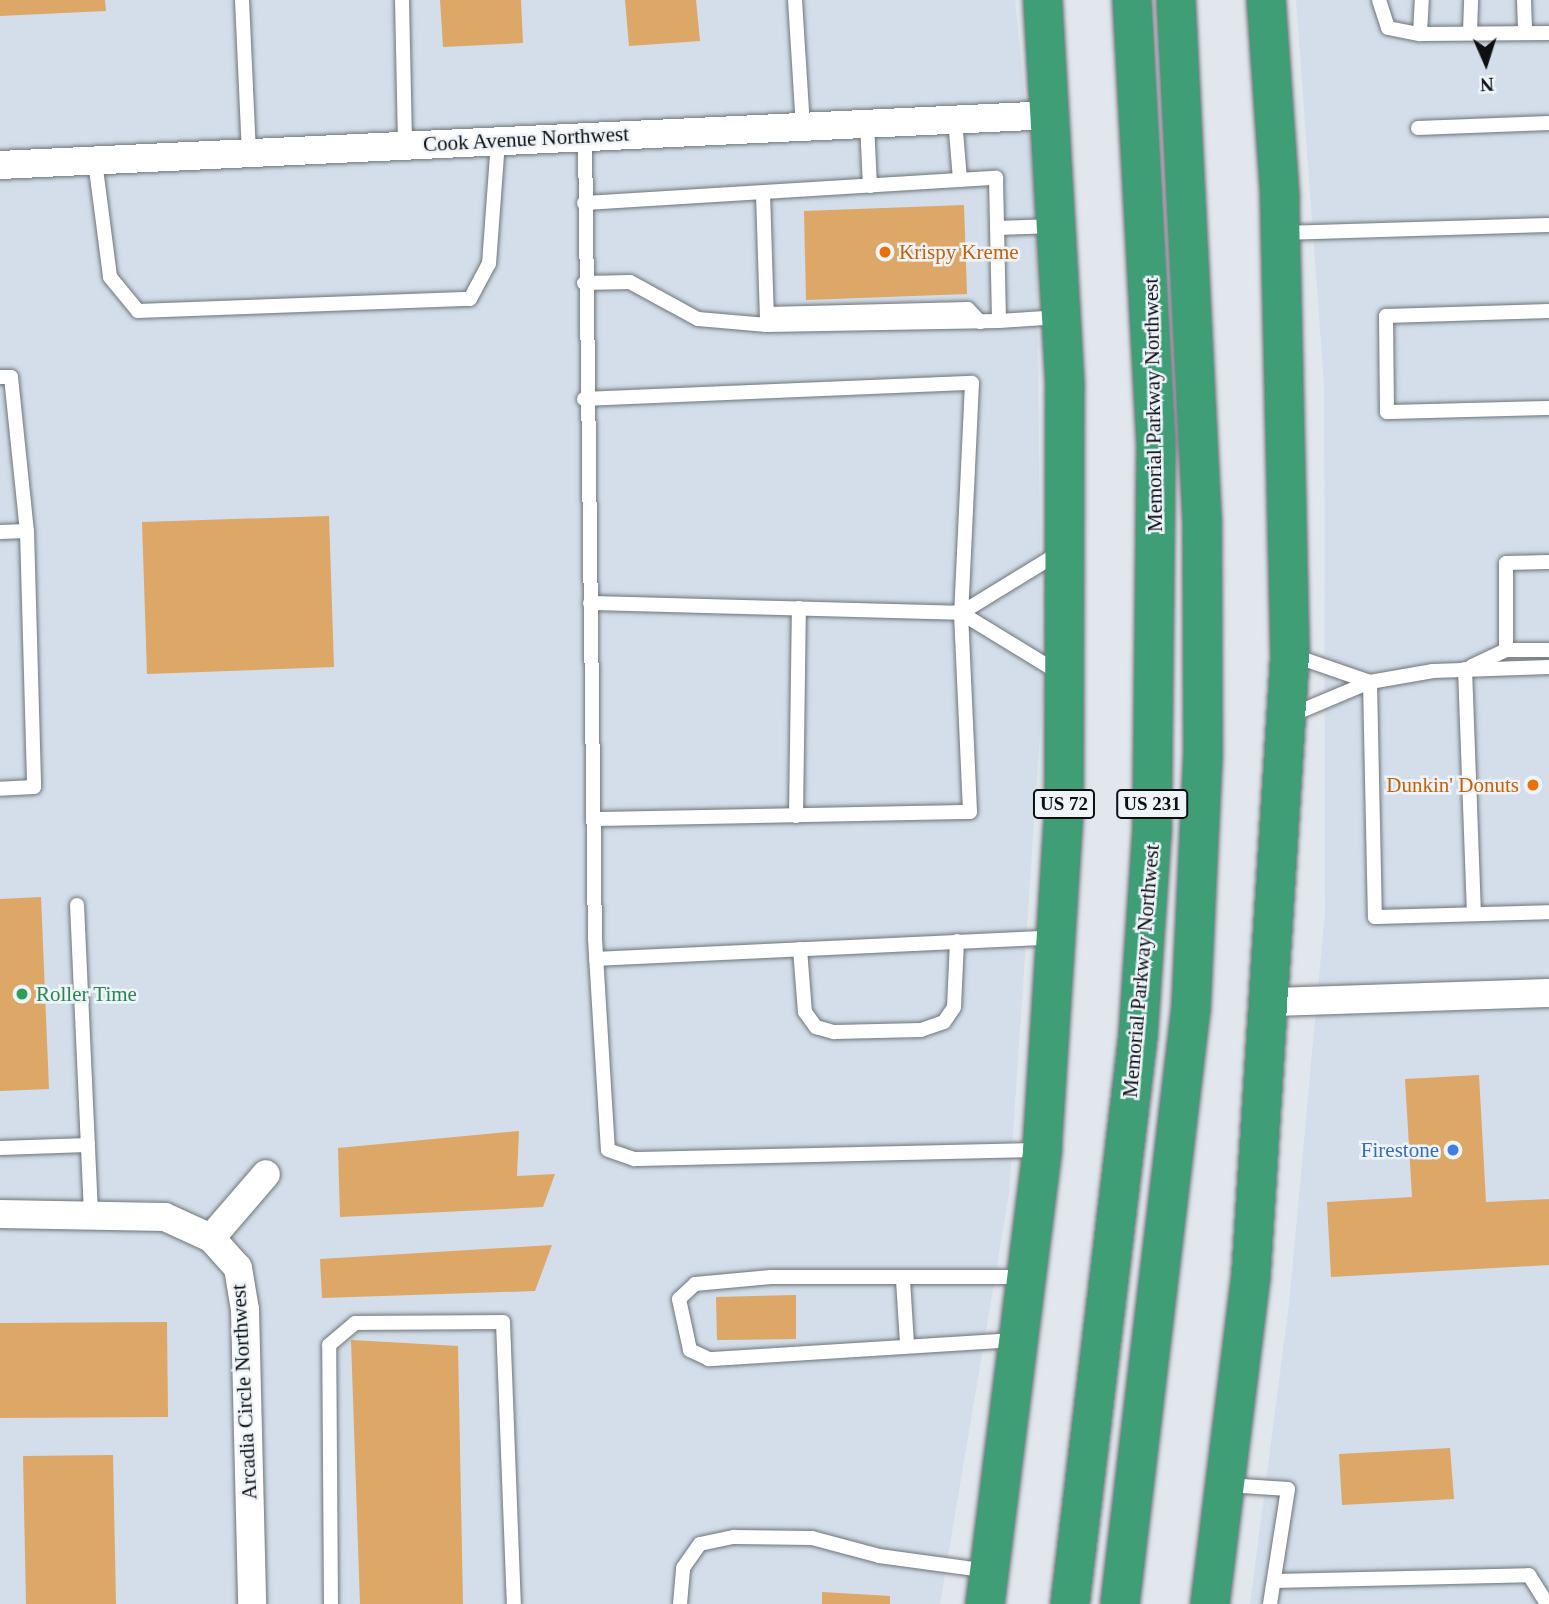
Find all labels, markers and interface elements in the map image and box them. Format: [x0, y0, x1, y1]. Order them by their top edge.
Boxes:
north arrow [1451, 28, 1521, 98]
text: N [1480, 74, 1495, 95]
street label: Cook Avenue Northwest [422, 121, 630, 157]
place label: Krispy Kreme [899, 239, 1019, 265]
marker: Krispy Kreme [877, 244, 893, 260]
street label: Memorial Parkway Northwest [1138, 278, 1168, 532]
place label: Dunkin' Donuts [1386, 772, 1519, 798]
marker: Dunkin' Donuts [1525, 777, 1541, 793]
road number: US 72 [1032, 789, 1096, 820]
road number: US 231 [1115, 789, 1189, 820]
street label: Memorial Parkway Northwest [1117, 843, 1165, 1099]
place label: Roller Time [36, 981, 137, 1007]
marker: Roller Time [14, 986, 30, 1002]
place label: Firestone [1361, 1137, 1439, 1163]
marker: Firestone [1445, 1142, 1461, 1158]
street label: Arcadia Circle Northwest [226, 1284, 262, 1500]

